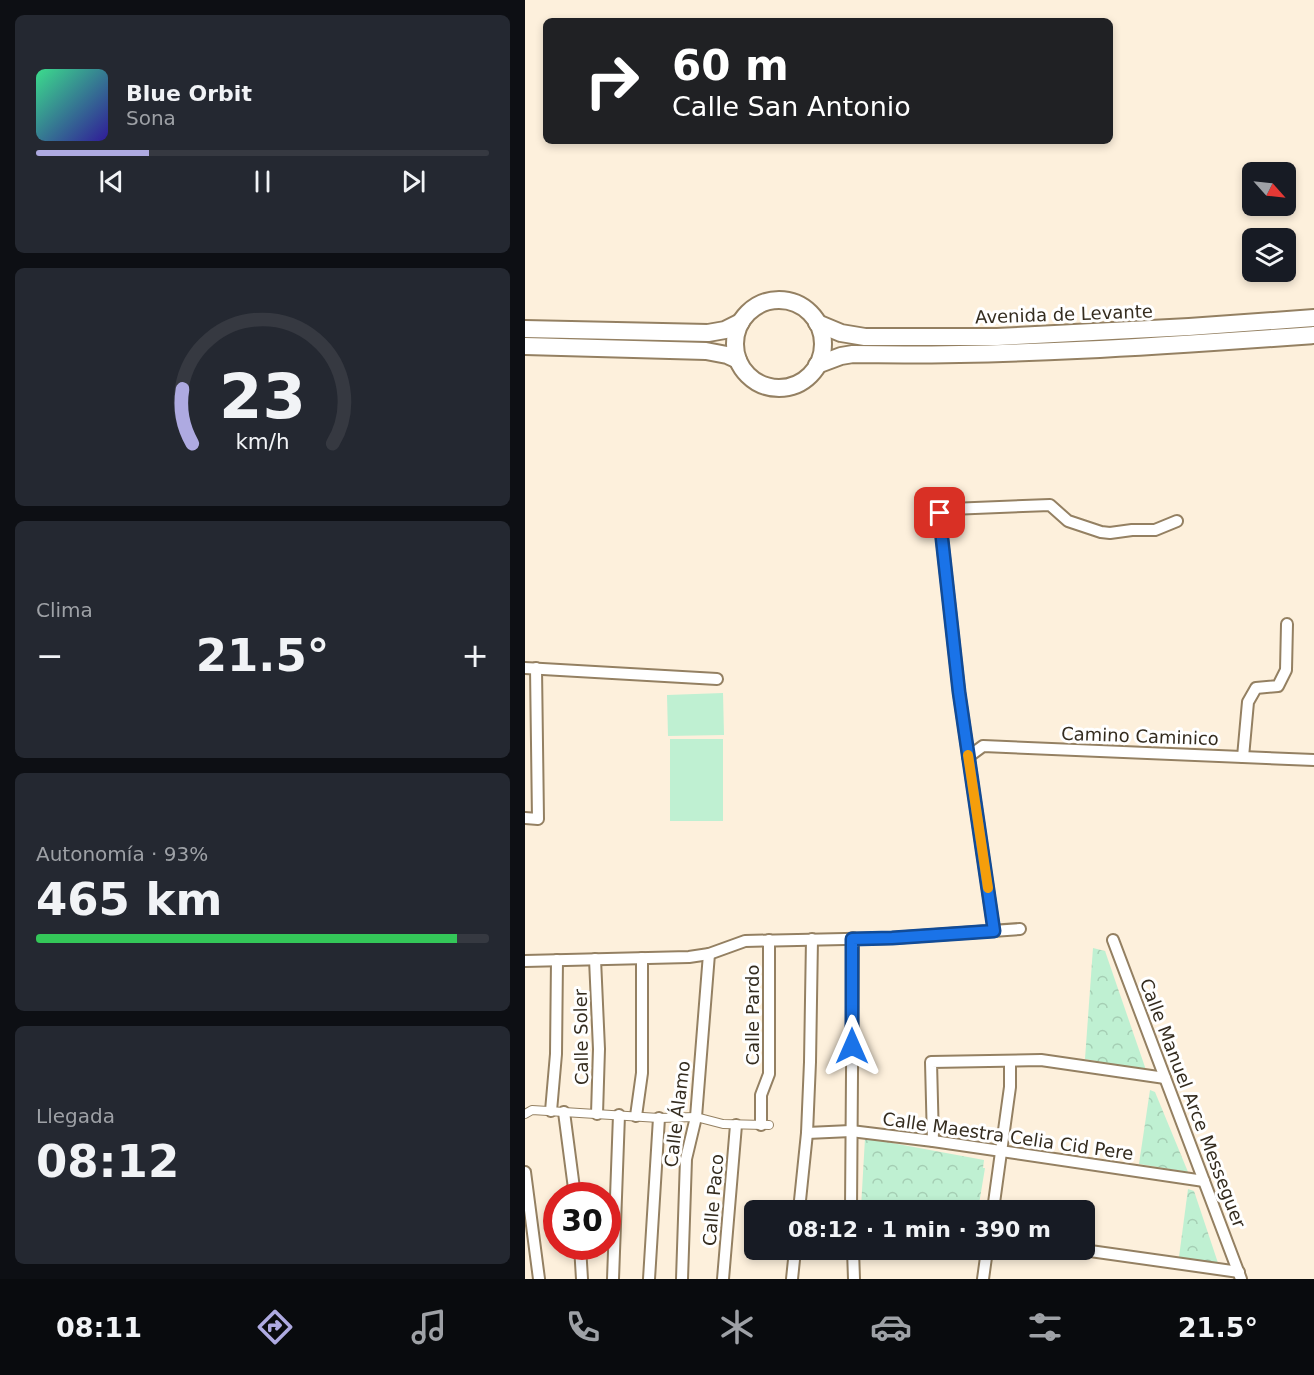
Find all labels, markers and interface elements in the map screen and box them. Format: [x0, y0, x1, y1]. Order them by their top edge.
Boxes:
text: 60 m [672, 41, 789, 90]
icon: right [573, 42, 651, 120]
text: Blue Orbit [126, 81, 252, 106]
text: Calle San Antonio [672, 91, 911, 122]
text: Sona [126, 106, 176, 130]
north arrow [1242, 162, 1296, 216]
map controls [1242, 162, 1296, 282]
icon: previous [95, 165, 128, 198]
icon: pause [246, 165, 279, 198]
icon: next [397, 165, 430, 198]
button: layers [1242, 228, 1296, 282]
street label: Avenida de Levante [975, 300, 1153, 328]
text: 23 [219, 360, 306, 433]
text: km/h [235, 429, 290, 454]
pin [914, 487, 965, 538]
icon: arrive [923, 496, 956, 529]
text: Clima [36, 598, 93, 622]
text: 21.5° [196, 629, 329, 682]
text: − [36, 636, 64, 675]
text: + [461, 636, 489, 675]
street label: Camino Caminico [1061, 723, 1219, 749]
text: Autonomía · 93% [36, 842, 208, 866]
text: 465 km [36, 873, 222, 926]
street label: Calle Pardo [742, 965, 763, 1066]
street label: Calle Manuel Arce Messeguer [1136, 975, 1251, 1231]
street label: Calle Soler [570, 988, 592, 1085]
position arrow [820, 1014, 884, 1078]
street label: Calle Álamo [660, 1059, 694, 1169]
text: Llegada [36, 1104, 115, 1128]
street label: Calle Maestra Celia Cid Pere [881, 1108, 1135, 1164]
text: 08:12 [36, 1135, 179, 1188]
street label: Calle Paco [699, 1153, 727, 1247]
speed limit sign: 30 [543, 1182, 621, 1260]
text: 08:12 · 1 min · 390 m [788, 1217, 1051, 1242]
icon: directions [254, 1306, 296, 1348]
icon: music [408, 1306, 450, 1348]
icon: phone [562, 1306, 604, 1348]
icon: climate [716, 1306, 758, 1348]
icon: car [870, 1306, 912, 1348]
icon: filters [1024, 1306, 1066, 1348]
text: 08:11 [56, 1312, 142, 1343]
text: 21.5° [1178, 1312, 1258, 1343]

